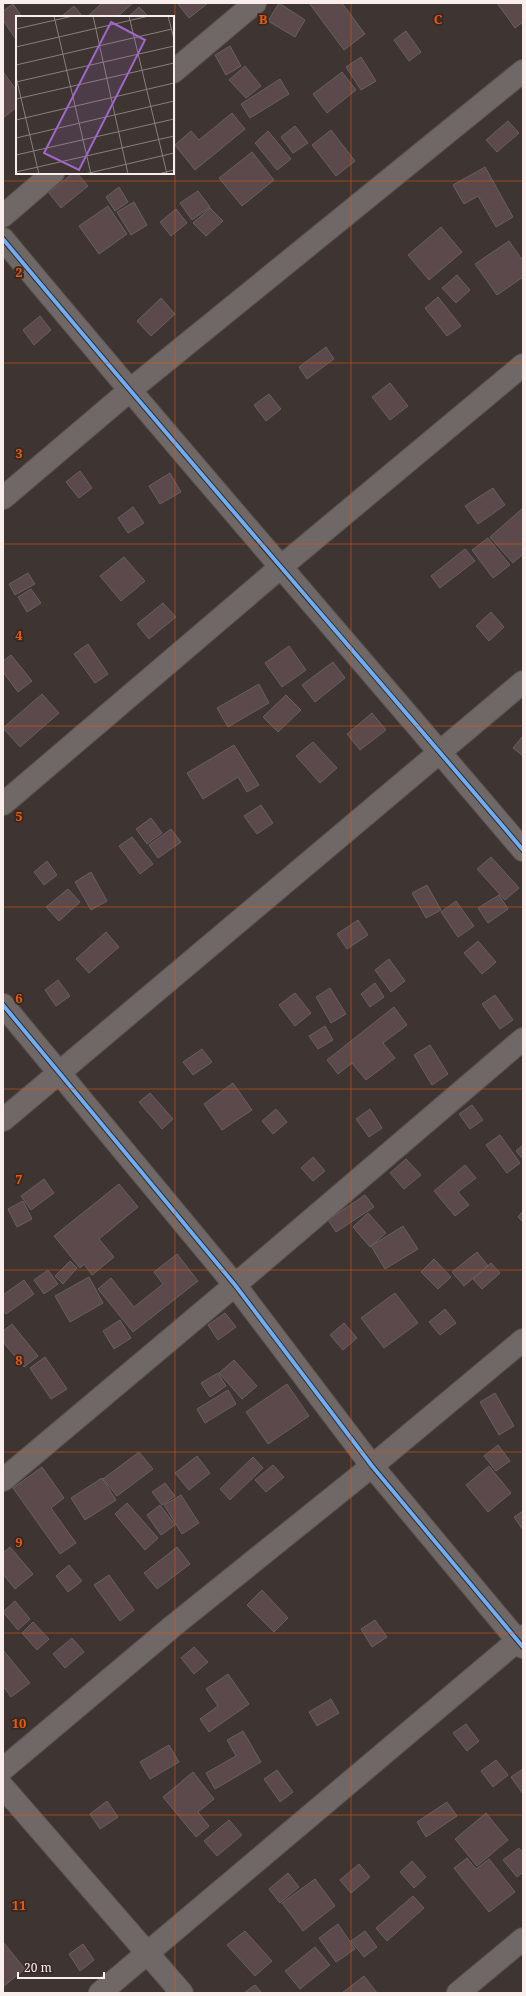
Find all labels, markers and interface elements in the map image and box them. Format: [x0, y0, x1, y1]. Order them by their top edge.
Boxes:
text: B [259, 10, 268, 28]
text: C [434, 10, 443, 28]
inset map [16, 16, 174, 174]
text: 2 [15, 263, 23, 281]
text: 3 [15, 444, 23, 462]
text: 4 [15, 626, 23, 644]
text: 5 [15, 807, 23, 825]
text: 6 [15, 989, 23, 1007]
text: 7 [15, 1170, 23, 1188]
text: 8 [15, 1351, 23, 1369]
text: 9 [15, 1533, 23, 1551]
text: 10 [12, 1714, 26, 1732]
text: 11 [12, 1896, 26, 1914]
scale bar [18, 1954, 104, 1980]
text: 20 m [24, 1959, 52, 1976]

